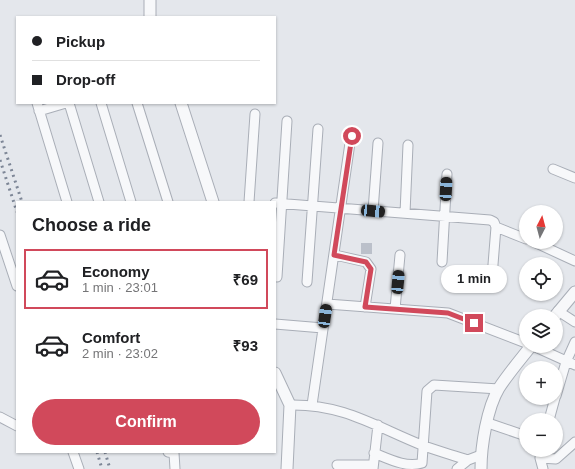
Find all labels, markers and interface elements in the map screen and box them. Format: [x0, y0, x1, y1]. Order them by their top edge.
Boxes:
text: Pickup [56, 33, 105, 50]
text: Drop-off [56, 71, 115, 88]
route start [343, 127, 361, 145]
car [439, 177, 453, 201]
car [361, 204, 385, 218]
north arrow [519, 205, 563, 249]
map controls [519, 205, 563, 457]
text: Choose a ride [32, 215, 151, 235]
button: locate [519, 257, 563, 301]
icon: car [34, 261, 70, 297]
text: Economy [82, 263, 150, 280]
callout: 1 min [441, 265, 507, 293]
car [391, 270, 405, 294]
text: ₹69 [233, 271, 258, 288]
text: 1 min [457, 271, 491, 286]
text: 1 min · 23:01 [82, 280, 158, 295]
car [317, 303, 333, 329]
button: layers [519, 309, 563, 353]
route end [465, 314, 483, 332]
icon: car [34, 327, 70, 363]
text: Comfort [82, 329, 140, 346]
text: ₹93 [233, 337, 258, 354]
text: 2 min · 23:02 [82, 346, 158, 361]
button: + [519, 361, 563, 405]
button: Confirm [32, 399, 260, 445]
button: − [519, 413, 563, 457]

